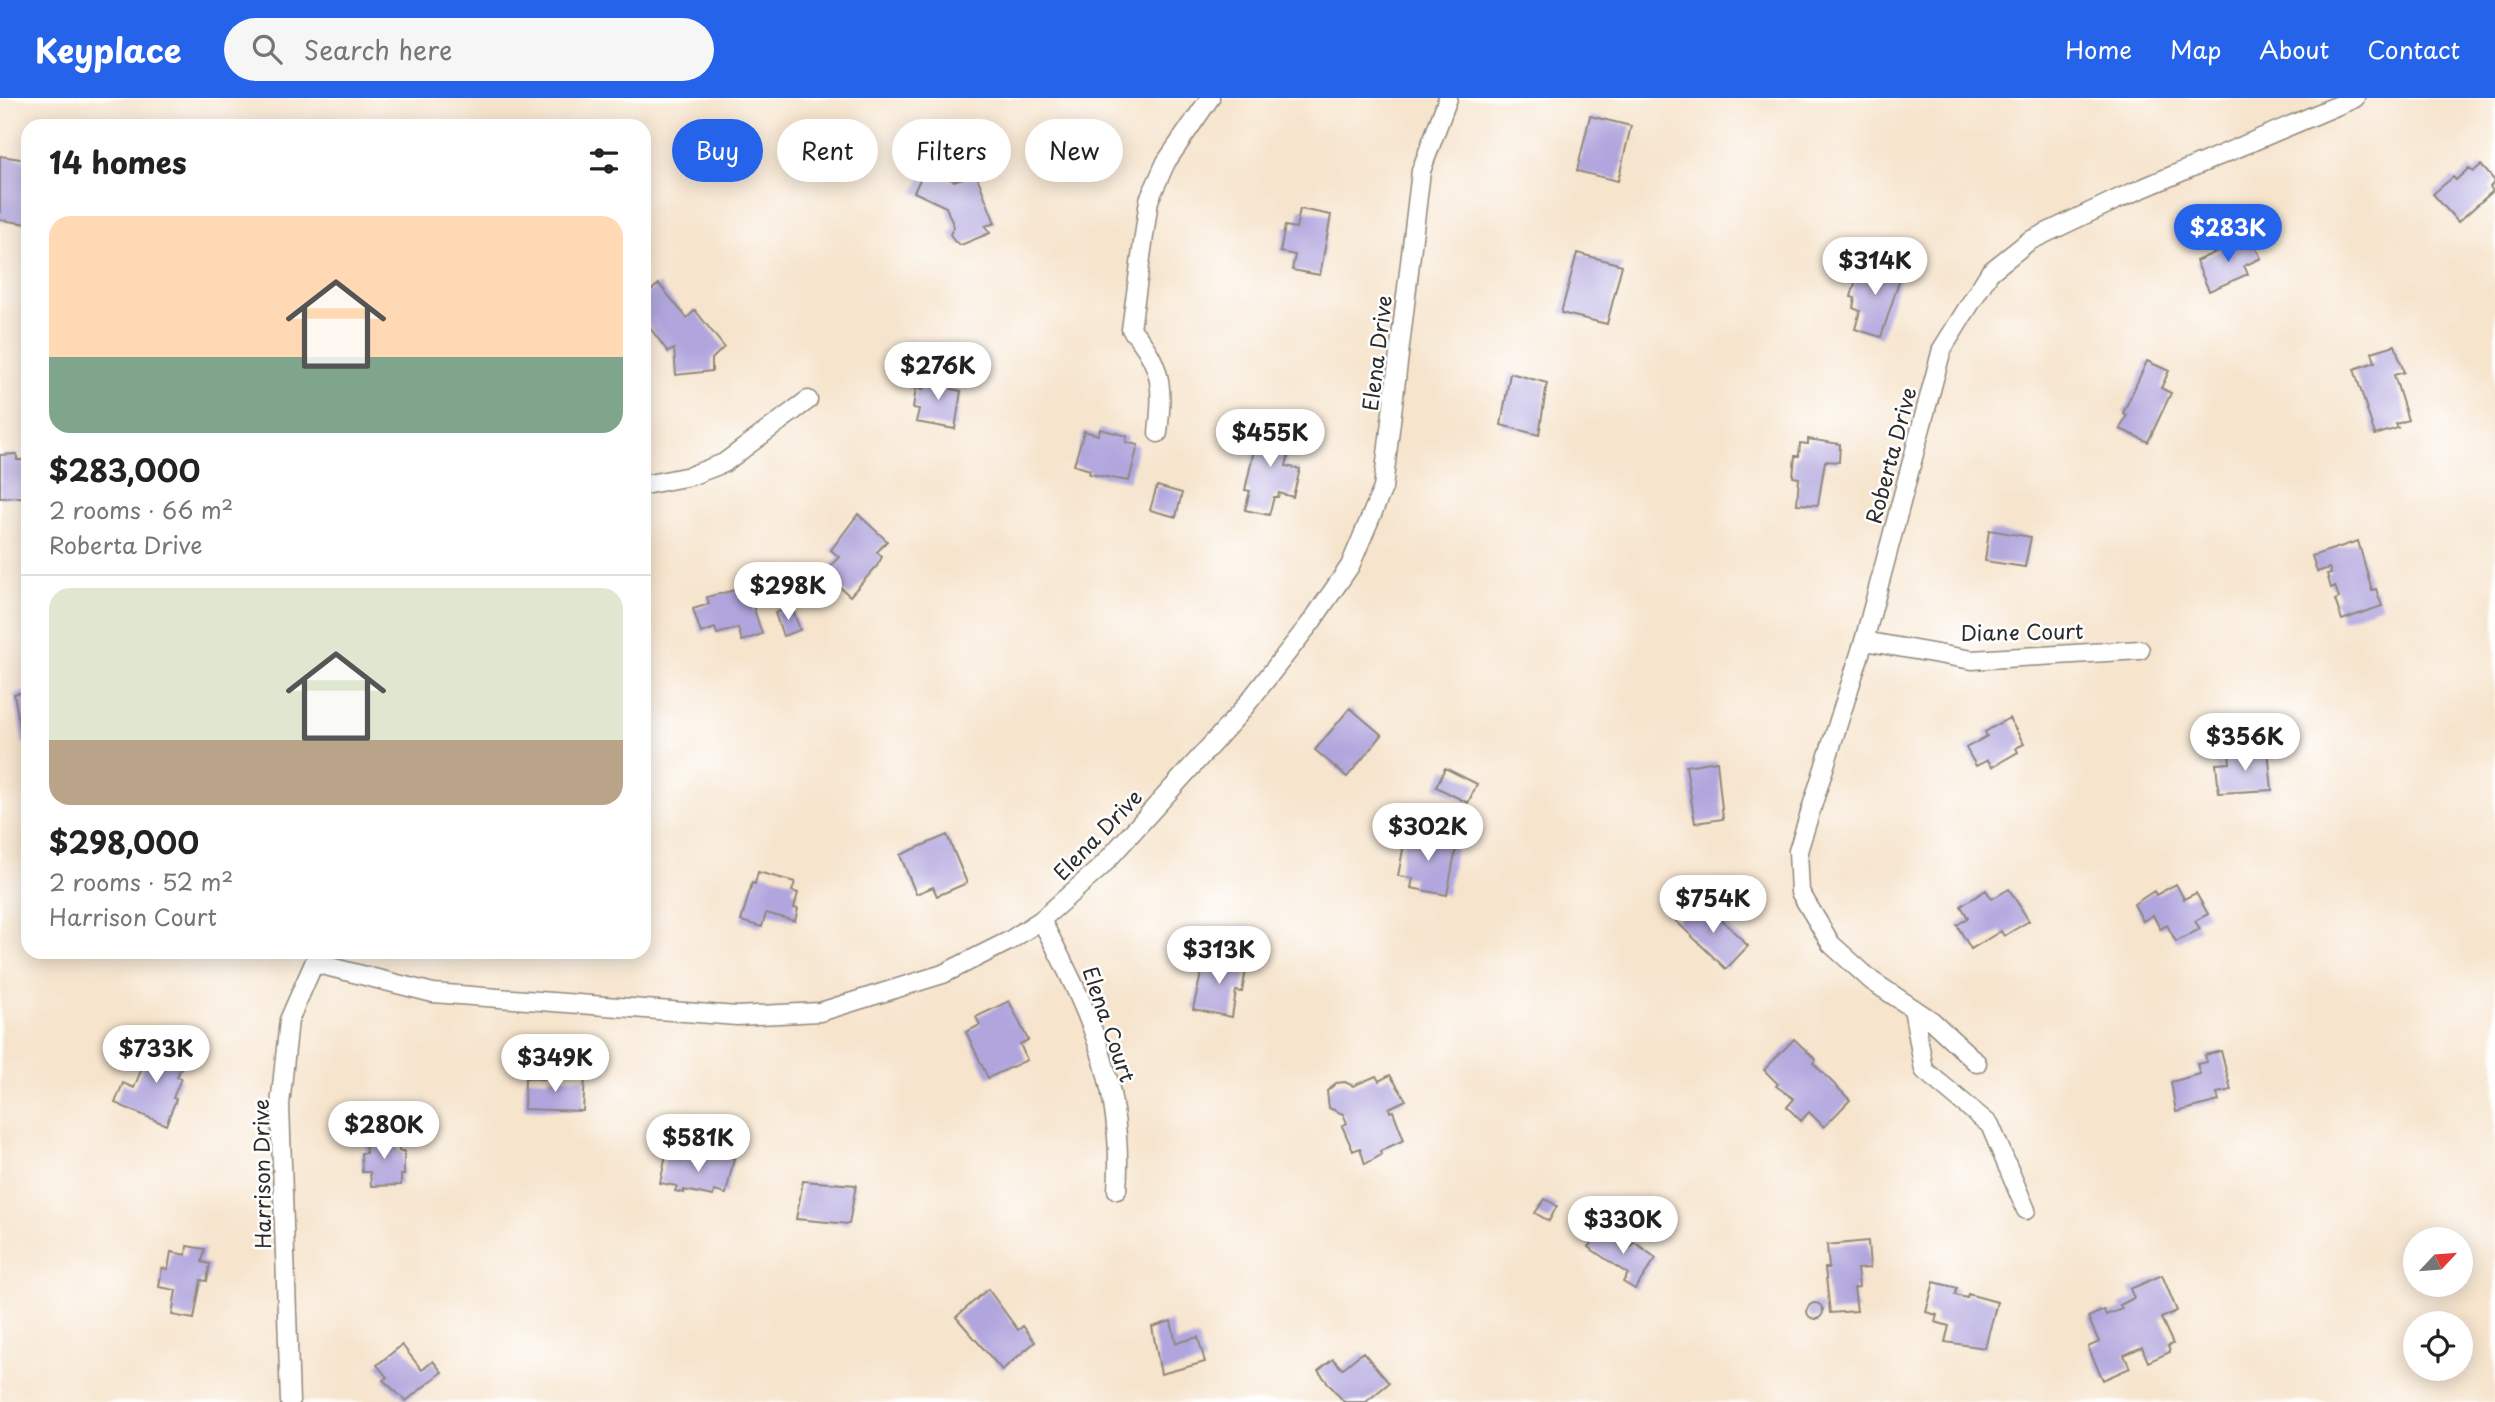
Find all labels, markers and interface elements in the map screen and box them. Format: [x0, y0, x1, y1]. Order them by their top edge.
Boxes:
search box [224, 18, 714, 81]
text: Keyplace [35, 24, 182, 74]
icon: search [248, 30, 286, 68]
text: Search here [304, 30, 452, 69]
text: Home [2065, 31, 2132, 67]
text: Map [2170, 31, 2221, 67]
text: About [2259, 31, 2329, 67]
text: Contact [2367, 31, 2460, 67]
chip: Buy [672, 119, 763, 182]
chip: Rent [777, 119, 878, 182]
chip: Filters [892, 119, 1011, 182]
chip: New [1025, 119, 1123, 182]
text: 14 homes [49, 139, 187, 184]
icon: filters [585, 142, 623, 180]
pin: $283K [2179, 204, 2277, 264]
text: $283K [2190, 209, 2266, 244]
pin: $314K [1826, 238, 1924, 297]
text: $314K [1838, 242, 1912, 277]
icon: home [273, 261, 399, 387]
street label: Elena Drive [1353, 293, 1399, 413]
pin: $276K [889, 342, 987, 402]
text: $276K [900, 347, 976, 382]
street label: Roberta Drive [1856, 383, 1924, 527]
pin: $455K [1221, 410, 1319, 469]
text: $455K [1232, 414, 1308, 449]
text: $283,000 [49, 447, 200, 492]
text: 2 rooms · 66 m² [49, 492, 233, 527]
text: Roberta Drive [49, 527, 202, 562]
pin: $298K [739, 562, 837, 622]
text: $298K [750, 567, 826, 602]
street label: Diane Court [1960, 614, 2084, 648]
icon: home [273, 633, 399, 759]
pin: $356K [2196, 714, 2294, 773]
text: $356K [2206, 718, 2284, 753]
street label: Elena Drive [1045, 781, 1149, 887]
pin: $302K [1379, 804, 1477, 863]
text: $302K [1388, 808, 1468, 843]
text: $298,000 [49, 819, 199, 864]
text: 2 rooms · 52 m² [49, 864, 233, 899]
pin: $754K [1664, 876, 1762, 935]
text: $754K [1676, 880, 1750, 915]
text: Harrison Court [49, 899, 217, 934]
pin: $313K [1170, 926, 1268, 986]
text: $313K [1183, 931, 1255, 966]
street label: Elena Court [1075, 962, 1145, 1086]
pin: $733K [107, 1026, 205, 1085]
text: $733K [119, 1030, 193, 1065]
pin: $349K [506, 1034, 604, 1094]
text: $349K [517, 1039, 593, 1074]
street label: Harrison Drive [244, 1099, 278, 1249]
pin: $280K [335, 1102, 433, 1161]
text: $280K [344, 1106, 424, 1141]
pin: $581K [649, 1114, 747, 1174]
text: $581K [662, 1119, 734, 1154]
pin: $330K [1574, 1196, 1672, 1256]
text: $330K [1584, 1201, 1662, 1236]
north arrow [2403, 1227, 2473, 1297]
map controls [2403, 1227, 2473, 1381]
button: locate [2403, 1311, 2473, 1381]

